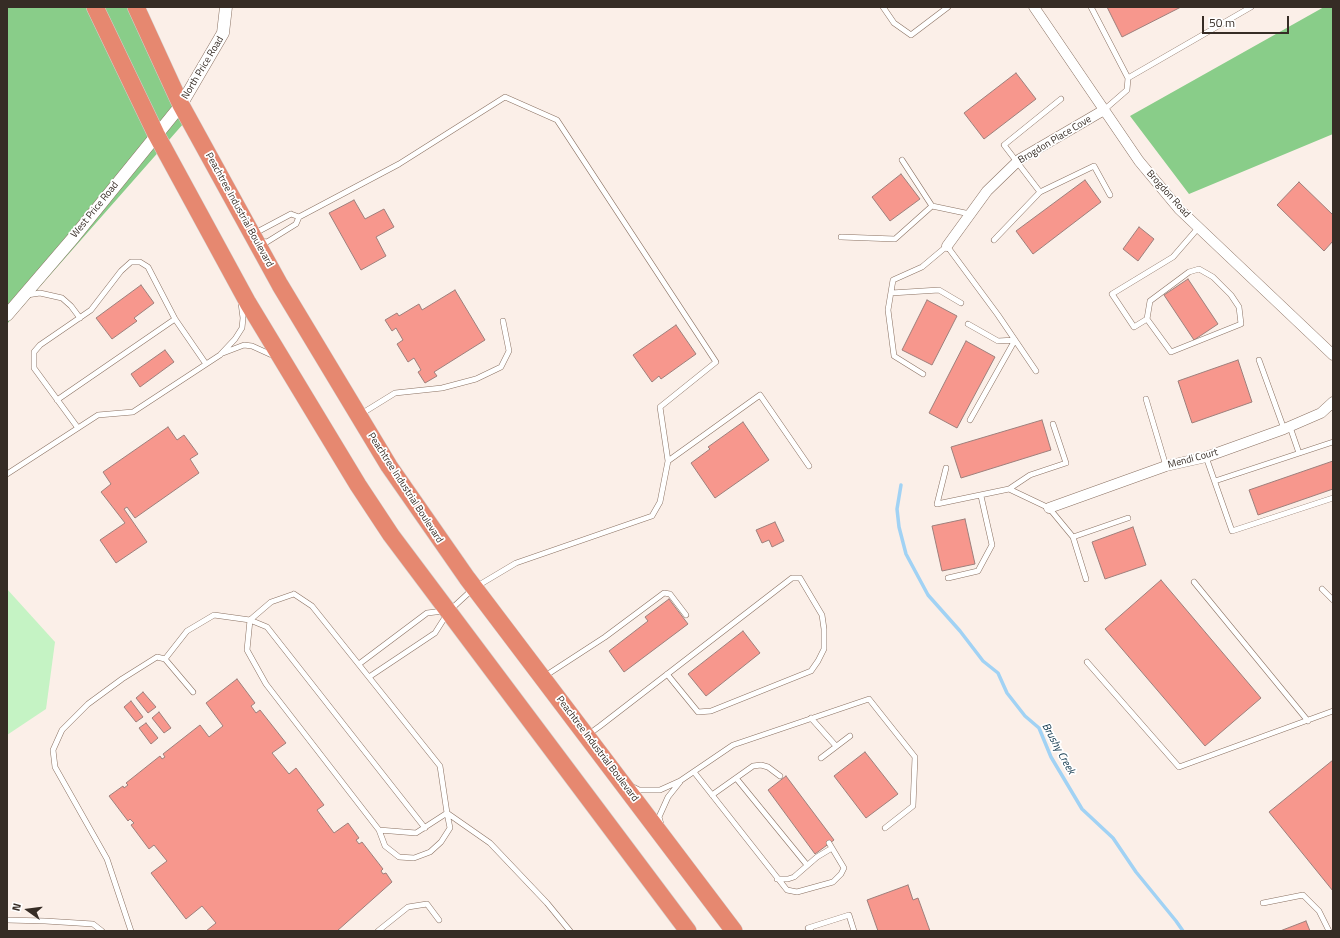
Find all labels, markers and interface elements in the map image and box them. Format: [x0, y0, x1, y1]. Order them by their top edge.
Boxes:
scale bar [1204, 8, 1291, 34]
text: 50 m [1209, 13, 1235, 32]
street label: North Price Road [179, 34, 227, 102]
street label: Brogdon Place Cove [1016, 113, 1094, 167]
street label: Peachtree Industrial Boulevard [202, 151, 276, 269]
street label: Brogdon Road [1144, 168, 1192, 220]
street label: West Price Road [69, 179, 121, 241]
street label: Peachtree Industrial Boulevard [365, 431, 445, 545]
street label: Mendi Court [1167, 447, 1219, 471]
street label: Peachtree Industrial Boulevard [553, 694, 641, 804]
water label: Brushy Creek [1038, 721, 1078, 777]
north arrow [8, 890, 48, 930]
text: N [8, 901, 25, 913]

